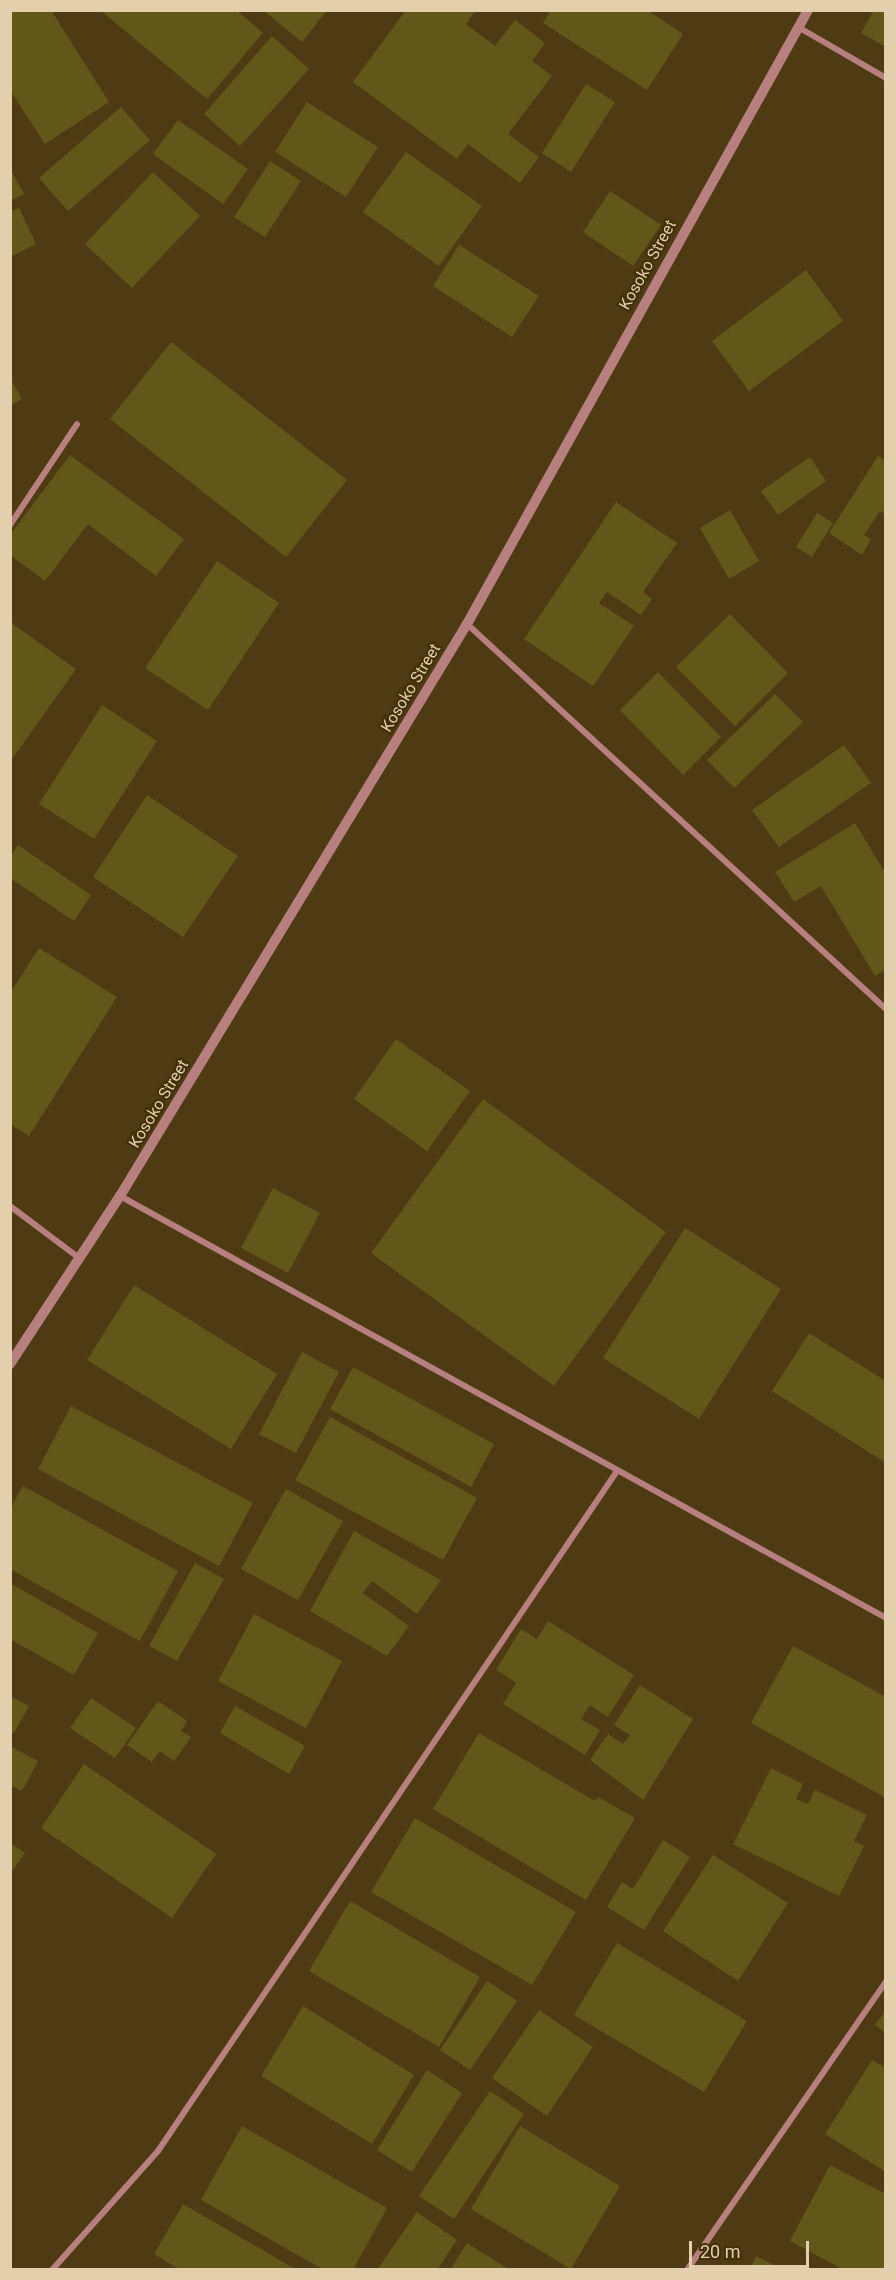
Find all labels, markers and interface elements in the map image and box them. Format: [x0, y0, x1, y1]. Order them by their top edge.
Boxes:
street label: Kosoko Street [615, 217, 681, 313]
street label: Kosoko Street [377, 640, 445, 736]
street label: Kosoko Street [125, 1056, 193, 1152]
scale bar [692, 2229, 812, 2267]
text: 20 m [700, 2241, 740, 2262]

